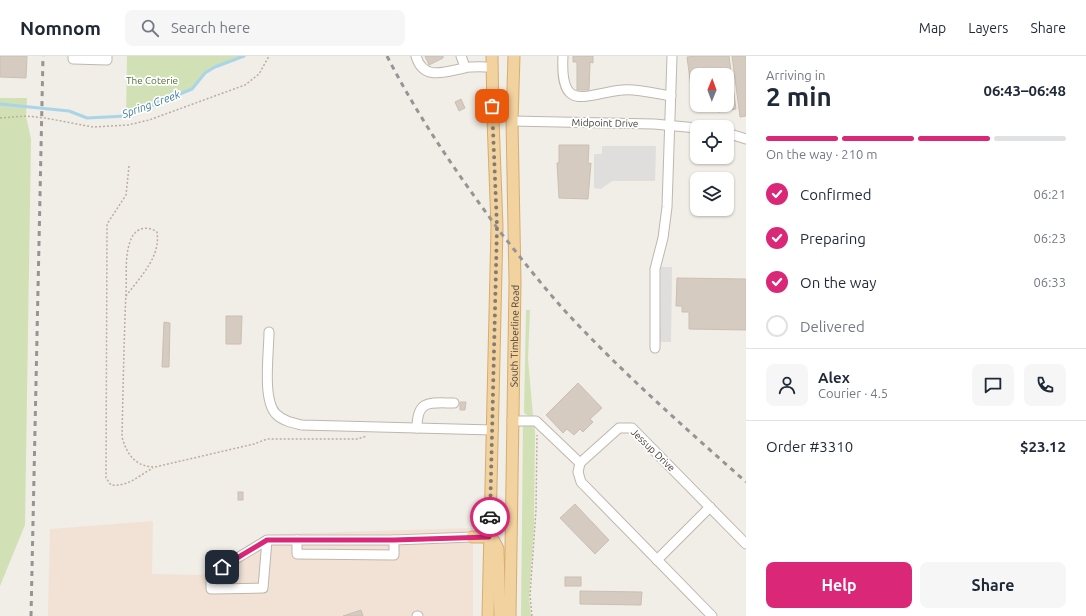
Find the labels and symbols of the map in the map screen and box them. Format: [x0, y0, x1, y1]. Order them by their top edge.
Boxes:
north arrow [690, 68, 734, 112]
park label: The Coterie [126, 75, 178, 86]
water label: Spring Creek [119, 88, 182, 120]
pin [475, 89, 509, 123]
street label: Midpoint Drive [572, 117, 638, 129]
street label: South Timberline Road [508, 285, 520, 387]
street label: Jessup Drive [629, 426, 677, 474]
courier [470, 497, 510, 537]
pin [205, 550, 239, 584]

